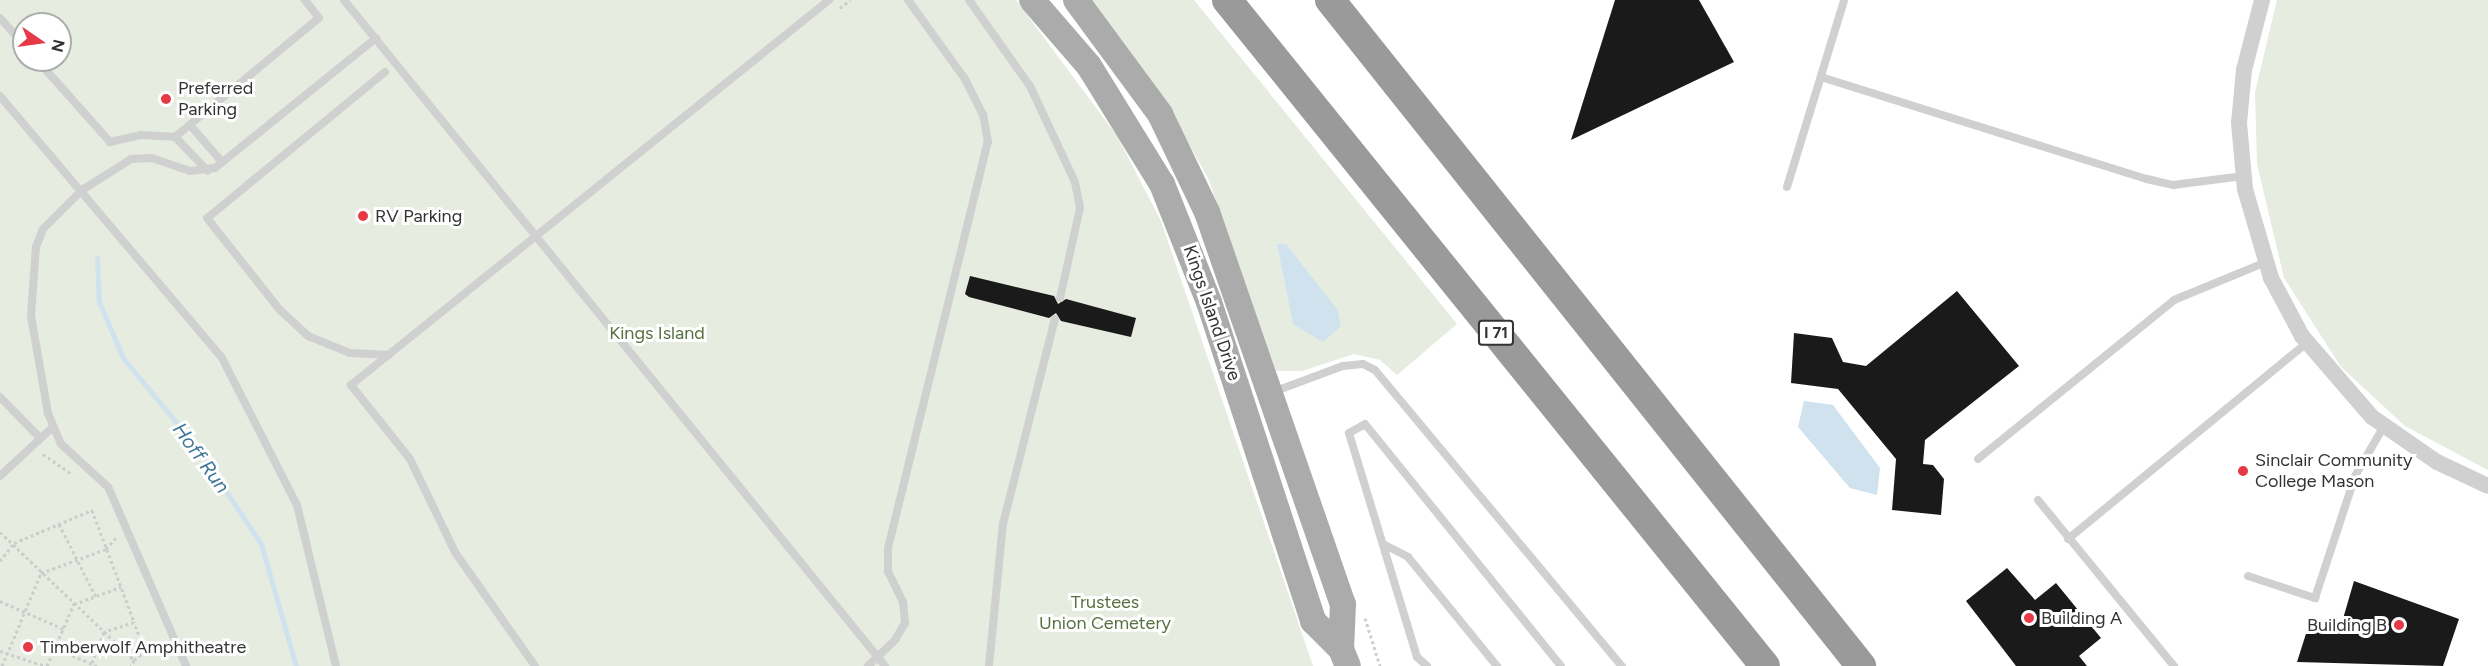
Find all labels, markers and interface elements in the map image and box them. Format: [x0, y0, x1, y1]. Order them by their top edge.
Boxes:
north arrow [12, 12, 72, 72]
text: N [47, 38, 69, 54]
place label: Preferred Parking [178, 78, 253, 121]
marker: Preferred Parking [159, 92, 173, 106]
place label: RV Parking [375, 205, 462, 227]
marker: RV Parking [356, 209, 370, 223]
street label: Kings Island Drive [1179, 243, 1245, 383]
road number: I 71 [1476, 320, 1516, 346]
park label: Kings Island [609, 322, 705, 344]
water label: Hoff Run [167, 418, 235, 498]
place label: Sinclair Community College Mason [2255, 450, 2412, 492]
marker: Sinclair Community College Mason [2236, 464, 2250, 478]
park label: Trustees Union Cemetery [1039, 592, 1171, 634]
place label: Building A [2041, 607, 2122, 629]
marker: Building A [2022, 611, 2036, 625]
place label: Building B [2307, 614, 2387, 636]
marker: Building B [2392, 618, 2406, 632]
place label: Timberwolf Amphitheatre [40, 636, 246, 658]
marker: Timberwolf Amphitheatre [21, 640, 35, 654]

